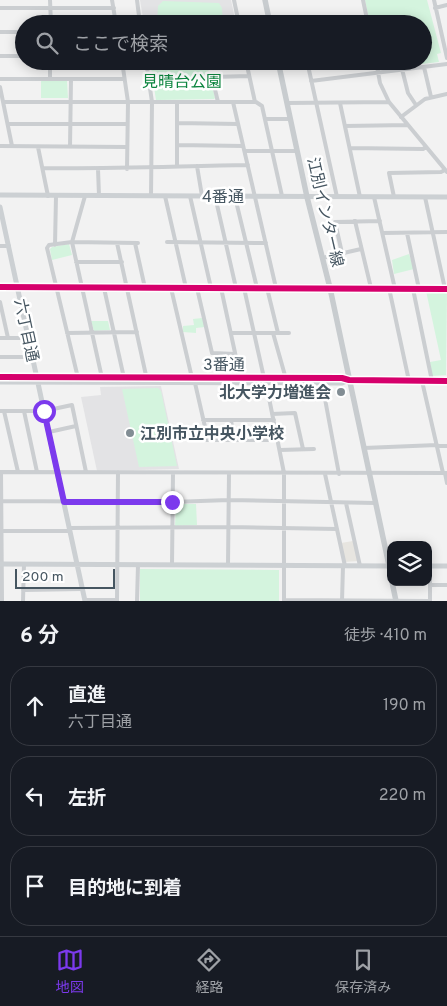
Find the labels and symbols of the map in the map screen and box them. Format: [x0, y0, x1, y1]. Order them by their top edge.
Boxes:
park label: 見晴台公園 [142, 73, 222, 93]
street label: 江別インター線 [302, 156, 346, 269]
street label: 4番通 [202, 188, 244, 208]
street label: 六丁目通 [9, 297, 41, 364]
street label: 3番通 [203, 356, 245, 376]
place label: 北大学力増進会 [219, 383, 331, 404]
marker: 北大学力増進会 [335, 386, 347, 398]
route start [33, 400, 56, 423]
place label: 江別市立中央小学校 [140, 425, 284, 445]
marker: 江別市立中央小学校 [124, 427, 136, 439]
route end [161, 491, 184, 514]
scale bar [15, 566, 115, 589]

